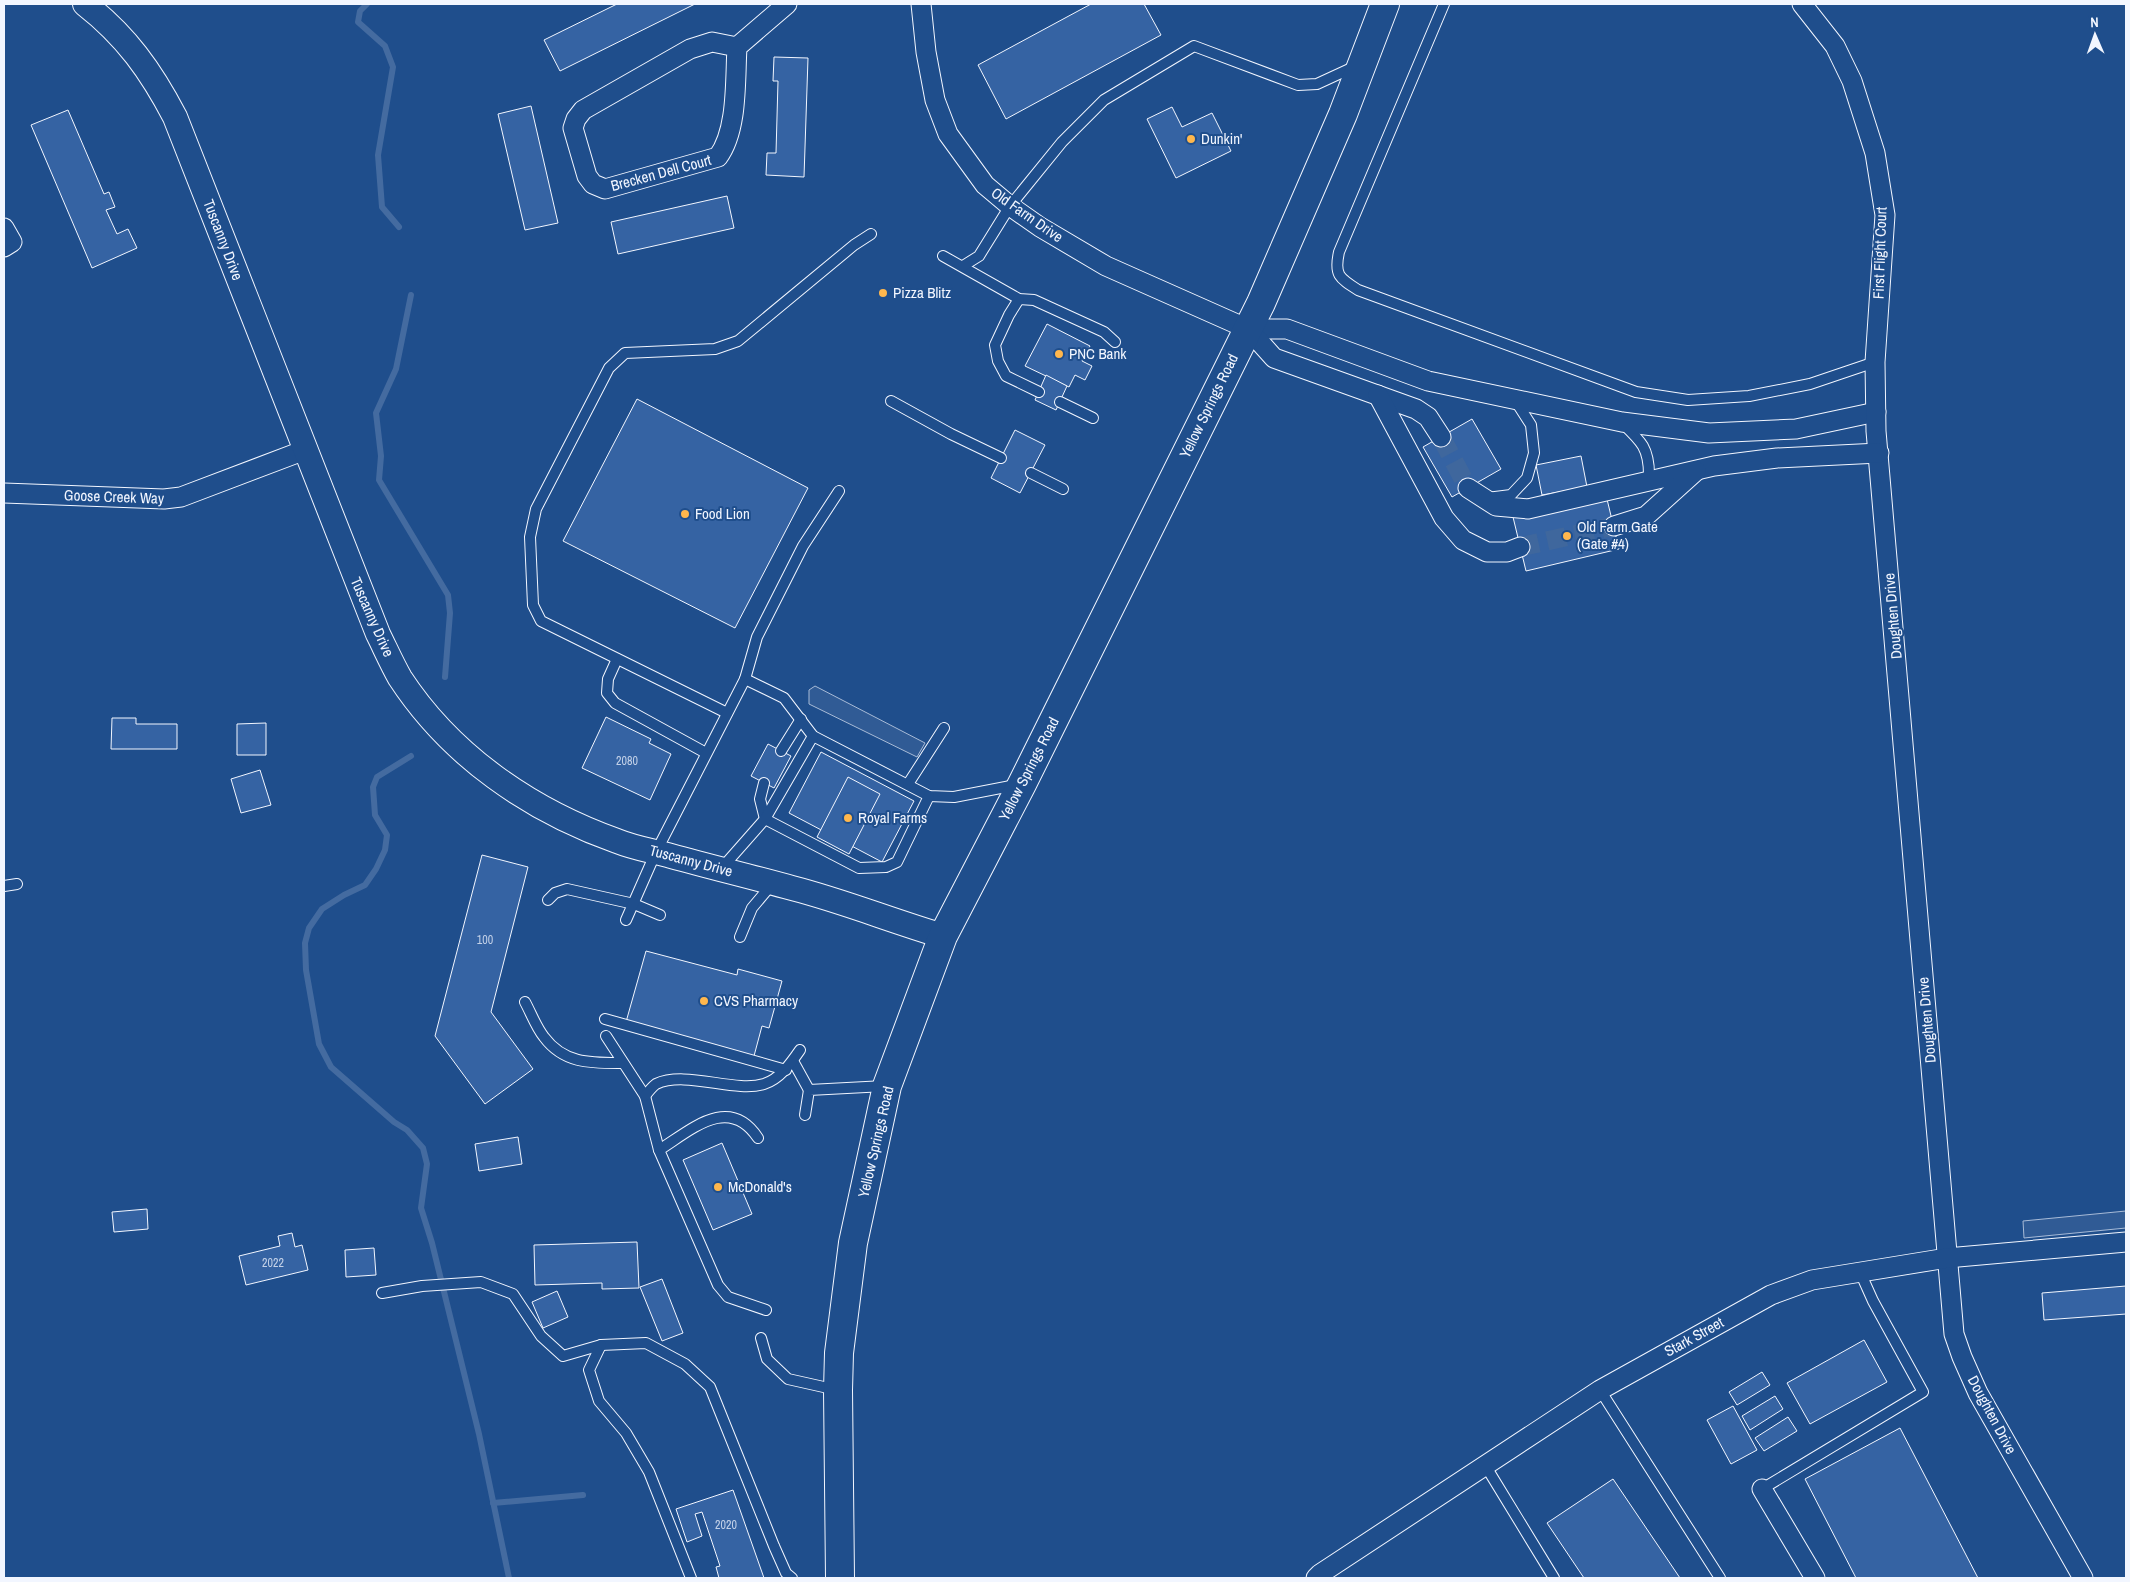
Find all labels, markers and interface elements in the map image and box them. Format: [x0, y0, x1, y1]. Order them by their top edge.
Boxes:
north arrow [2070, 10, 2120, 60]
text: N [2090, 13, 2099, 31]
place label: Dunkin' [1201, 128, 1242, 149]
marker: Dunkin' [1185, 133, 1197, 145]
street label: Brecken Dell Court [608, 149, 714, 196]
street label: Old Farm Drive [987, 182, 1068, 247]
street label: Tuscanny Drive [198, 196, 249, 283]
street label: First Flight Court [1867, 206, 1892, 299]
place label: Pizza Blitz [893, 282, 951, 303]
marker: Pizza Blitz [877, 287, 889, 299]
place label: PNC Bank [1069, 343, 1127, 364]
marker: PNC Bank [1053, 348, 1065, 360]
street label: Yellow Springs Road [1174, 350, 1243, 462]
street label: Goose Creek Way [64, 484, 165, 509]
place label: Food Lion [695, 503, 750, 524]
marker: Food Lion [679, 508, 691, 520]
place label: Old Farm Gate (Gate #4) [1577, 516, 1658, 554]
marker: Old Farm Gate (Gate #4) [1561, 530, 1573, 542]
street label: Doughten Drive [1878, 572, 1907, 660]
street label: Tuscanny Drive [346, 574, 399, 660]
street label: Yellow Springs Road [993, 713, 1064, 824]
house number: 2080 [616, 753, 638, 769]
place label: Royal Farms [858, 807, 927, 828]
marker: Royal Farms [842, 812, 854, 824]
street label: Tuscanny Drive [647, 839, 735, 882]
house number: 100 [477, 932, 493, 948]
street label: Doughten Drive [1912, 976, 1941, 1064]
place label: CVS Pharmacy [714, 990, 799, 1011]
marker: CVS Pharmacy [698, 995, 710, 1007]
street label: Yellow Springs Road [852, 1084, 899, 1200]
place label: McDonald's [728, 1176, 792, 1197]
marker: McDonald's [712, 1181, 724, 1193]
house number: 2022 [262, 1255, 284, 1271]
street label: Stark Street [1660, 1311, 1728, 1361]
street label: Doughten Drive [1963, 1372, 2022, 1458]
house number: 2020 [715, 1517, 737, 1533]

